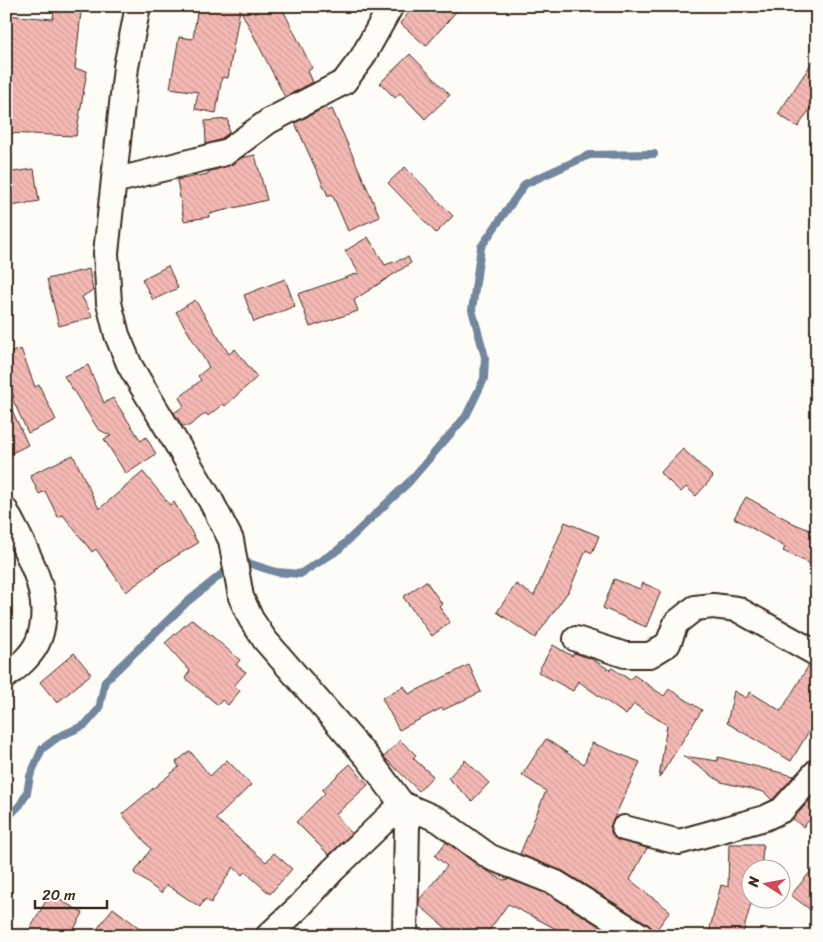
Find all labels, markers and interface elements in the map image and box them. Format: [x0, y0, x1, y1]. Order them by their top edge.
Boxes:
north arrow [740, 860, 790, 910]
text: N [740, 874, 767, 890]
scale bar [35, 877, 108, 909]
text: 20 m [42, 882, 76, 908]

